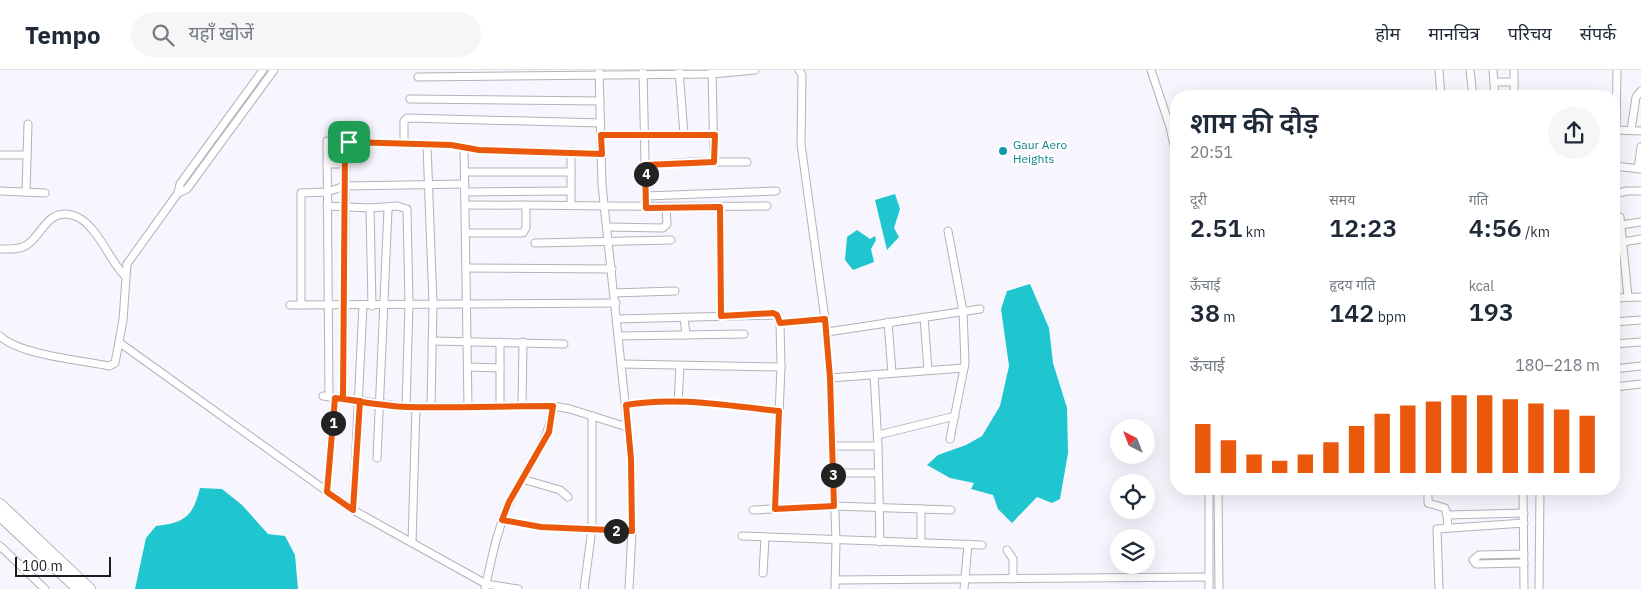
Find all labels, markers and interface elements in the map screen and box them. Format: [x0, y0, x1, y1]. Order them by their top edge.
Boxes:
search box [131, 12, 481, 57]
text: Tempo [25, 19, 101, 51]
icon: search [149, 21, 177, 49]
text: यहाँ खोजें [189, 21, 254, 45]
text: होम [1375, 22, 1400, 45]
text: मानचित्र [1428, 22, 1480, 45]
text: परिचय [1508, 22, 1552, 45]
text: संपर्क [1580, 22, 1616, 45]
text: शाम की दौड़ [1190, 104, 1318, 141]
button: share [1548, 107, 1600, 159]
pin [328, 121, 370, 163]
icon: arrive [335, 128, 363, 156]
place label: Gaur Aero Heights [1013, 137, 1067, 166]
text: 20:51 [1190, 142, 1233, 162]
marker: Gaur Aero Heights [997, 145, 1009, 157]
pin: 4 [634, 162, 658, 186]
text: 4 [642, 165, 651, 183]
text: दूरी [1190, 191, 1207, 209]
text: समय [1329, 191, 1355, 209]
text: गति [1469, 191, 1488, 209]
text: 2.51 [1190, 211, 1242, 244]
text: 12:23 [1329, 211, 1397, 244]
text: 4:56 [1469, 211, 1522, 244]
text: km [1242, 223, 1265, 241]
text: /km [1522, 223, 1550, 241]
text: ऊँचाई [1190, 276, 1220, 294]
text: हृदय गति [1329, 276, 1375, 294]
text: kcal [1469, 277, 1494, 295]
text: 193 [1469, 295, 1514, 328]
text: 38 [1190, 296, 1220, 329]
text: 142 [1329, 296, 1374, 329]
text: m [1220, 308, 1236, 326]
text: bpm [1374, 308, 1406, 326]
text: ऊँचाई [1190, 355, 1225, 375]
text: 180–218 m [1515, 355, 1600, 375]
pin: 1 [320, 410, 346, 436]
text: 1 [329, 414, 338, 432]
north arrow [1110, 419, 1155, 464]
map controls [1110, 419, 1155, 574]
pin: 3 [820, 462, 846, 488]
text: 3 [829, 466, 838, 484]
button: locate [1110, 474, 1155, 519]
pin: 2 [604, 518, 628, 544]
text: 2 [612, 522, 621, 540]
button: layers [1110, 529, 1155, 574]
scale bar [15, 554, 111, 577]
text: 100 m [22, 557, 63, 575]

